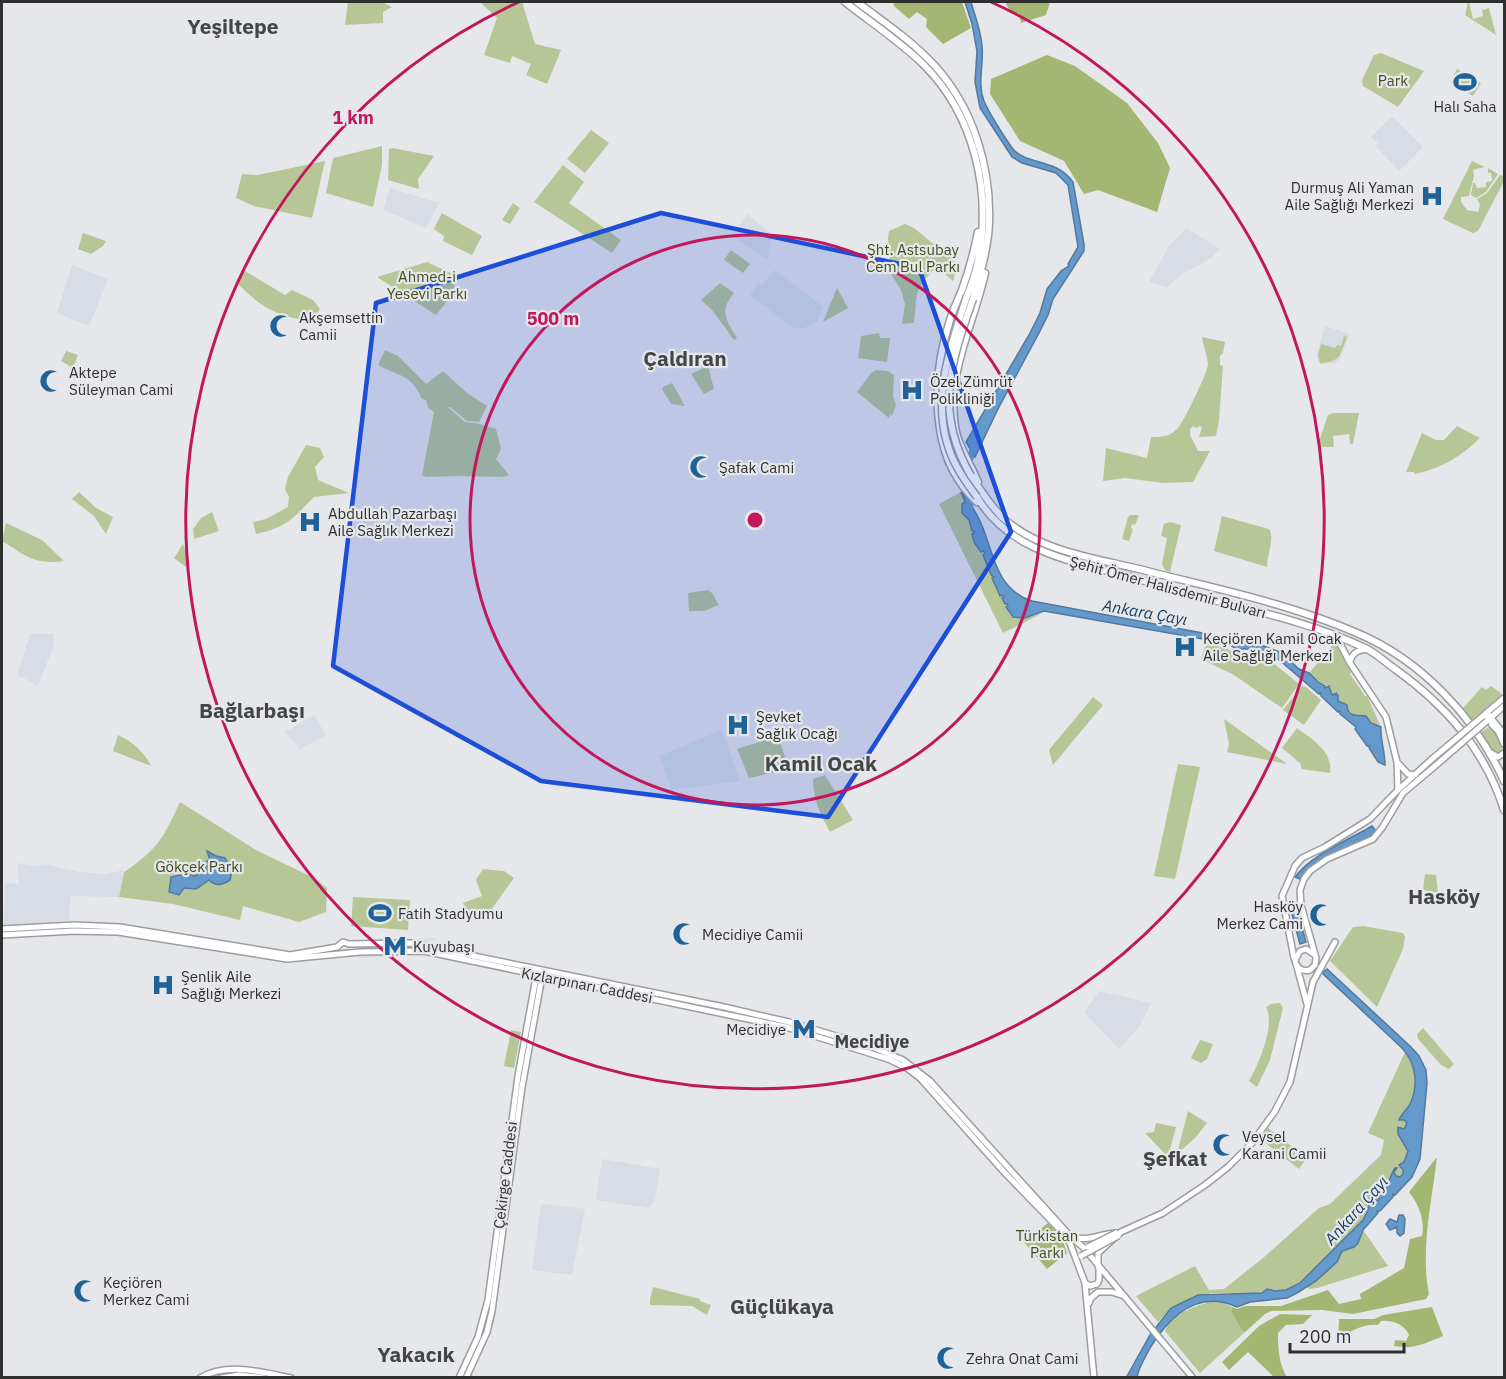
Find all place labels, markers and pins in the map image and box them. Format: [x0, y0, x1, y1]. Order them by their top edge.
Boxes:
sports icon: Halı Saha [1452, 69, 1478, 95]
place label: Halı Saha [1433, 97, 1497, 116]
place label: Durmuş Ali Yaman Aile Sağlığı Merkezi [1285, 178, 1414, 214]
hospital icon: Durmuş Ali Yaman Aile Sağlığı Merkezi [1419, 183, 1445, 209]
place label: Akşemsettin Camii [299, 308, 383, 344]
mosque icon: Akşemsettin Camii [268, 313, 294, 339]
place label: Aktepe Süleyman Cami [69, 363, 173, 399]
mosque icon: Aktepe Süleyman Cami [38, 368, 64, 394]
place label: Özel Zümrüt Polikliniği [930, 372, 1013, 408]
hospital icon: Özel Zümrüt Polikliniği [899, 377, 925, 403]
mosque icon: Şafak Cami [688, 454, 714, 480]
place label: Şafak Cami [719, 458, 794, 477]
place label: Abdullah Pazarbaşı Aile Sağlık Merkezi [328, 504, 457, 540]
hospital icon: Abdullah Pazarbaşı Aile Sağlık Merkezi [297, 509, 323, 535]
centre of rings [745, 510, 765, 530]
place label: Keçiören Kamil Ocak Aile Sağlığı Merkezi [1203, 629, 1342, 665]
hospital icon: Keçiören Kamil Ocak Aile Sağlığı Merkezi [1172, 634, 1198, 660]
place label: Şevket Sağlık Ocağı [756, 707, 838, 743]
hospital icon: Şevket Sağlık Ocağı [725, 712, 751, 738]
place label: Hasköy Merkez Cami [1217, 897, 1304, 933]
sports icon: Fatih Stadyumu [367, 900, 393, 926]
mosque icon: Hasköy Merkez Cami [1308, 902, 1334, 928]
place label: Fatih Stadyumu [398, 904, 503, 923]
mosque icon: Mecidiye Camii [671, 921, 697, 947]
place label: Mecidiye Camii [702, 925, 803, 944]
metro station icon: Kuyubaşı [382, 933, 408, 959]
place label: Kuyubaşı [413, 937, 475, 956]
place label: Şenlik Aile Sağlığı Merkezi [181, 967, 281, 1003]
hospital icon: Şenlik Aile Sağlığı Merkezi [150, 972, 176, 998]
metro station icon: Mecidiye [791, 1016, 817, 1042]
place label: Mecidiye [726, 1020, 786, 1039]
place label: Veysel Karani Camii [1242, 1127, 1326, 1163]
mosque icon: Veysel Karani Camii [1211, 1132, 1237, 1158]
place label: Keçiören Merkez Cami [103, 1273, 189, 1309]
mosque icon: Keçiören Merkez Cami [72, 1278, 98, 1304]
mosque icon: Zehra Onat Cami [935, 1345, 961, 1371]
place label: Zehra Onat Cami [966, 1349, 1079, 1368]

